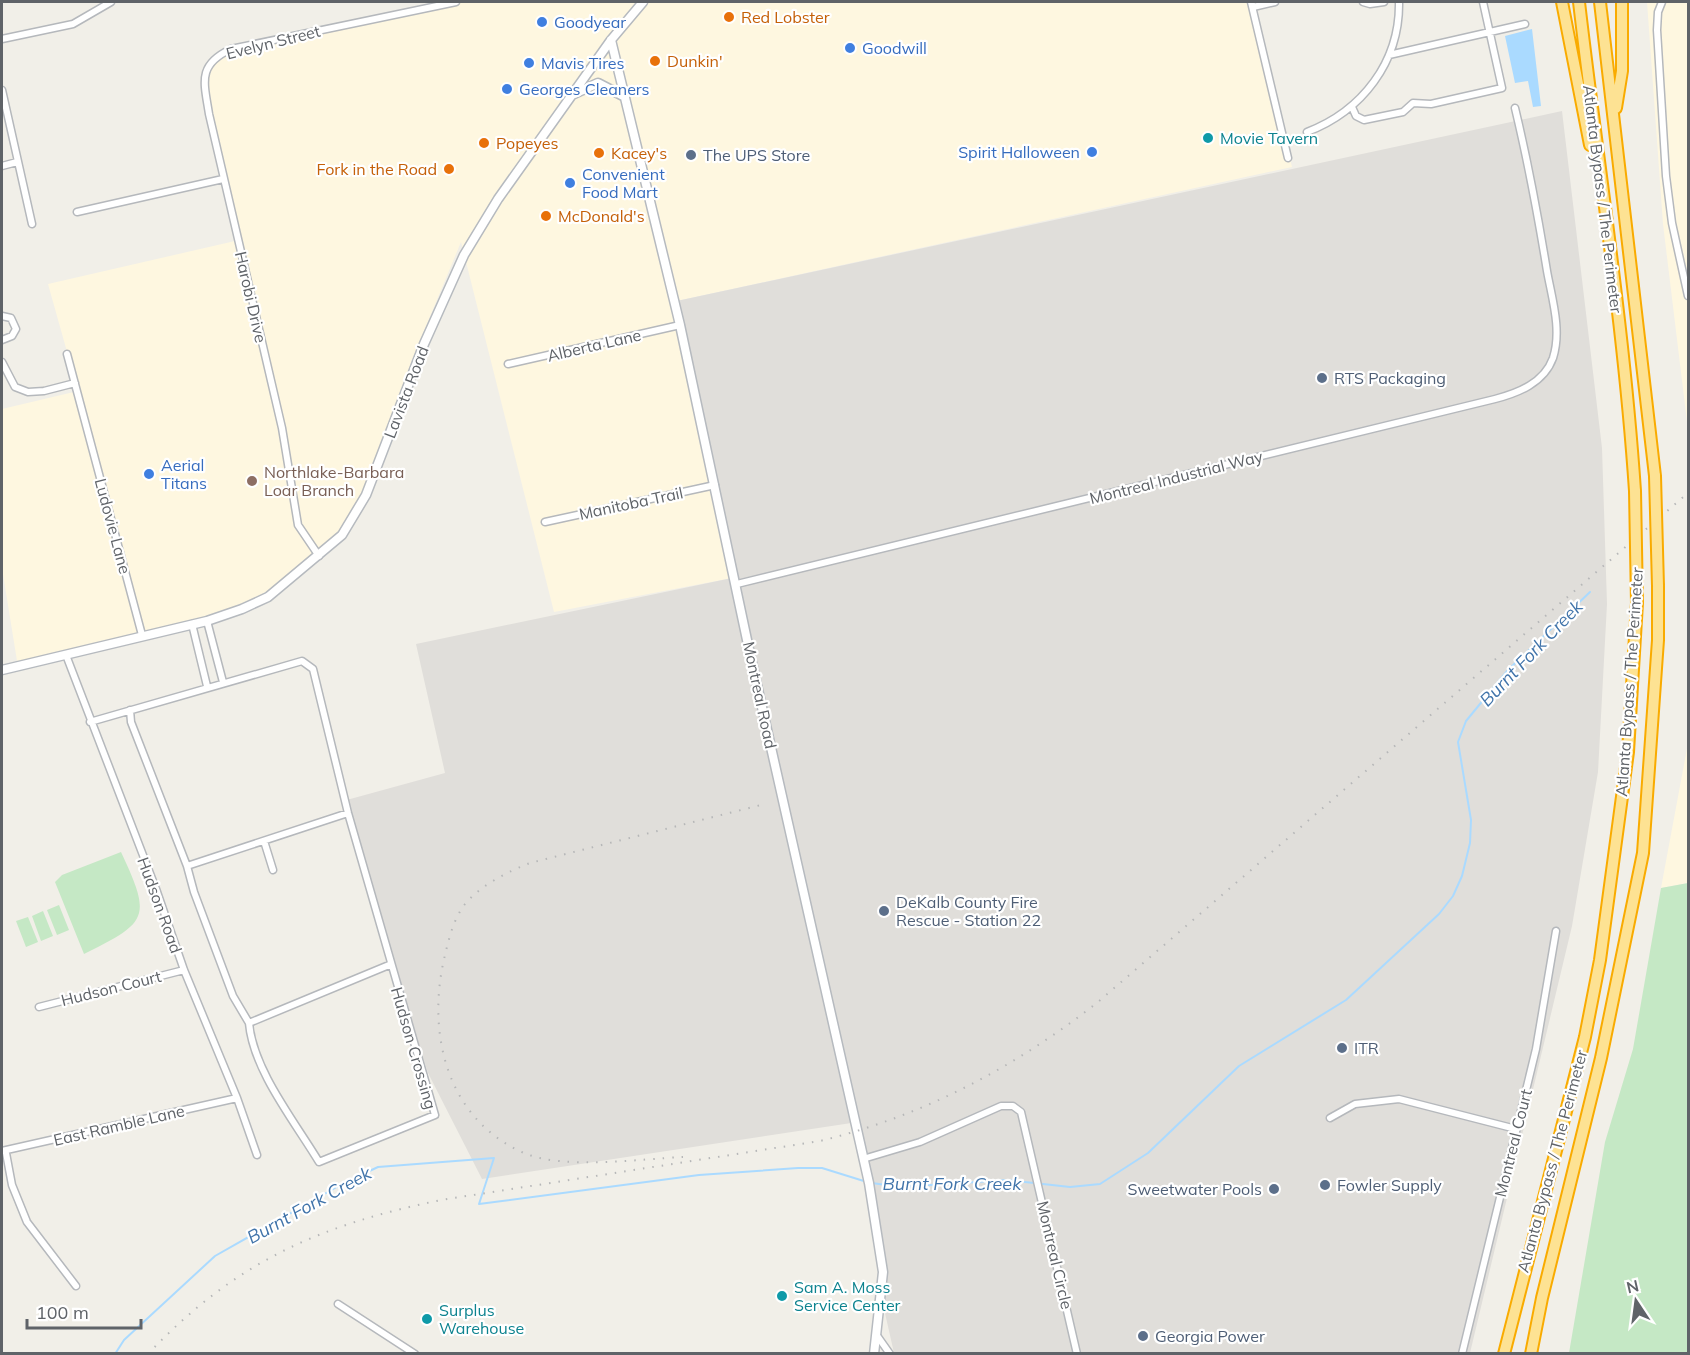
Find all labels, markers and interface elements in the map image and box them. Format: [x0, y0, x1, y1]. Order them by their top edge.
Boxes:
place label: Red Lobster [741, 7, 830, 27]
marker: Red Lobster [722, 10, 736, 24]
place label: Goodyear [554, 12, 626, 32]
marker: Goodyear [535, 15, 549, 29]
street label: Evelyn Street [224, 21, 323, 63]
place label: Goodwill [862, 38, 927, 58]
marker: Goodwill [843, 41, 857, 55]
place label: Dunkin' [667, 51, 723, 71]
place label: Mavis Tires [541, 53, 625, 73]
marker: Dunkin' [648, 54, 662, 68]
marker: Mavis Tires [522, 56, 536, 70]
place label: Georges Cleaners [519, 79, 650, 99]
marker: Georges Cleaners [500, 82, 514, 96]
street label: Atlanta Bypass / The Perimeter [1579, 84, 1627, 314]
place label: Movie Tavern [1220, 128, 1318, 148]
marker: Movie Tavern [1201, 131, 1215, 145]
place label: Popeyes [496, 133, 558, 153]
marker: Popeyes [477, 136, 491, 150]
place label: Spirit Halloween [958, 142, 1080, 162]
place label: Kacey's [611, 143, 667, 163]
place label: The UPS Store [703, 145, 810, 165]
marker: Spirit Halloween [1085, 145, 1099, 159]
marker: Kacey's [592, 146, 606, 160]
marker: The UPS Store [684, 148, 698, 162]
place label: Fork in the Road [317, 159, 437, 179]
marker: Fork in the Road [442, 162, 456, 176]
place label: Convenient Food Mart [582, 164, 665, 202]
marker: Convenient Food Mart [563, 176, 577, 190]
place label: McDonald's [558, 206, 645, 226]
marker: McDonald's [539, 209, 553, 223]
street label: Harobi Drive [231, 249, 271, 345]
street label: Alberta Lane [545, 324, 643, 366]
street label: Lavista Road [379, 343, 433, 441]
place label: RTS Packaging [1334, 368, 1446, 388]
marker: RTS Packaging [1315, 371, 1329, 385]
street label: Montreal Industrial Way [1087, 446, 1265, 508]
place label: Aerial Titans [161, 455, 207, 493]
place label: Northlake-Barbara Loar Branch [264, 462, 404, 500]
marker: Aerial Titans [142, 467, 156, 481]
marker: Northlake-Barbara Loar Branch [245, 474, 259, 488]
street label: Ludovie Lane [91, 476, 135, 576]
street label: Manitoba Trail [577, 482, 685, 524]
street label: Atlanta Bypass / The Perimeter [1611, 567, 1647, 797]
water label: Burnt Fork Creek [1475, 595, 1588, 711]
street label: Montreal Road [739, 640, 781, 750]
street label: Hudson Road [133, 854, 187, 956]
place label: DeKalb County Fire Rescue - Station 22 [896, 892, 1041, 930]
marker: DeKalb County Fire Rescue - Station 22 [877, 904, 891, 918]
street label: Hudson Court [59, 966, 163, 1010]
street label: Hudson Crossing [387, 985, 441, 1111]
place label: ITR [1354, 1038, 1379, 1058]
marker: ITR [1335, 1041, 1349, 1055]
street label: Atlanta Bypass / The Perimeter [1513, 1047, 1591, 1275]
street label: Montreal Court [1490, 1087, 1536, 1199]
street label: East Ramble Lane [52, 1100, 186, 1150]
water label: Burnt Fork Creek [243, 1161, 376, 1249]
water label: Burnt Fork Creek [883, 1172, 1022, 1195]
place label: Fowler Supply [1337, 1175, 1442, 1195]
marker: Fowler Supply [1318, 1178, 1332, 1192]
place label: Sweetwater Pools [1128, 1179, 1262, 1199]
marker: Sweetwater Pools [1267, 1182, 1281, 1196]
street label: Montreal Circle [1033, 1199, 1077, 1311]
north arrow [1606, 1271, 1666, 1331]
text: N [1624, 1275, 1641, 1297]
place label: Sam A. Moss Service Center [794, 1277, 901, 1315]
marker: Sam A. Moss Service Center [775, 1289, 789, 1303]
scale bar [27, 1292, 141, 1330]
place label: Surplus Warehouse [439, 1300, 524, 1338]
text: 100 m [36, 1301, 89, 1324]
marker: Surplus Warehouse [420, 1312, 434, 1326]
place label: Georgia Power [1155, 1326, 1265, 1346]
marker: Georgia Power [1136, 1329, 1150, 1343]

